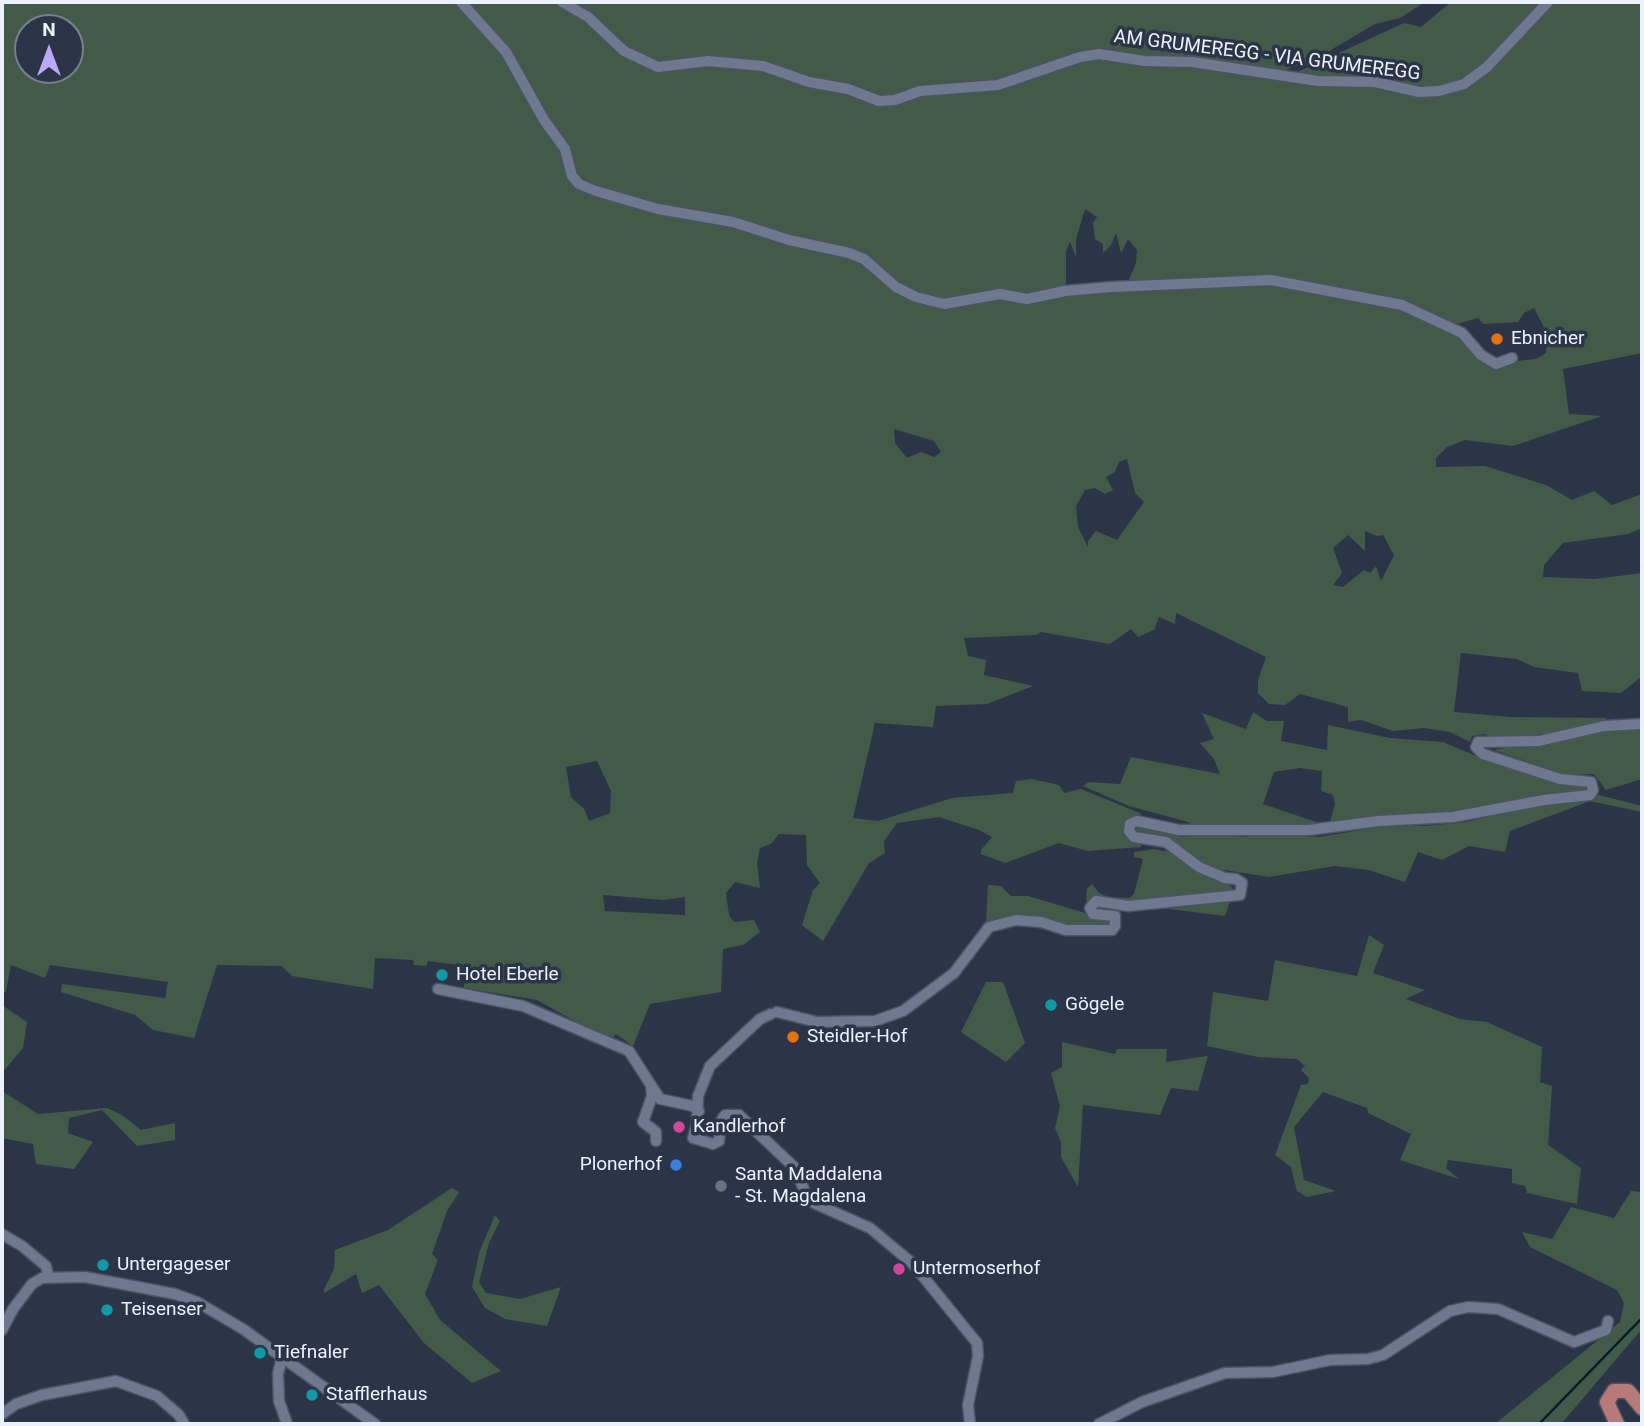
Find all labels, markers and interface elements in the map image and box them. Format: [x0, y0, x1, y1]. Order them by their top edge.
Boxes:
north arrow [14, 14, 84, 84]
text: N [42, 18, 56, 41]
street label: AM GRUMEREGG - VIA GRUMEREGG [1113, 26, 1421, 86]
place label: Ebnicher [1511, 328, 1585, 350]
marker: Ebnicher [1489, 331, 1505, 347]
place label: Hotel Eberle [456, 964, 559, 986]
marker: Hotel Eberle [434, 967, 450, 983]
place label: Gögele [1065, 994, 1124, 1016]
marker: Gögele [1043, 997, 1059, 1013]
place label: Steidler-Hof [807, 1026, 907, 1048]
marker: Steidler-Hof [785, 1029, 801, 1045]
place label: Kandlerhof [693, 1116, 786, 1138]
marker: Kandlerhof [671, 1119, 687, 1135]
place label: Plonerhof [580, 1154, 662, 1176]
marker: Plonerhof [668, 1157, 684, 1173]
place label: Santa Maddalena - St. Magdalena [735, 1164, 883, 1208]
marker: Santa Maddalena - St. Magdalena [713, 1178, 729, 1194]
place label: Untergageser [117, 1254, 230, 1276]
marker: Untergageser [95, 1257, 111, 1273]
place label: Untermoserhof [913, 1258, 1040, 1280]
marker: Untermoserhof [891, 1261, 907, 1277]
place label: Teisenser [121, 1299, 203, 1321]
marker: Teisenser [99, 1302, 115, 1318]
place label: Tiefnaler [274, 1342, 349, 1364]
marker: Tiefnaler [252, 1345, 268, 1361]
place label: Stafflerhaus [326, 1384, 428, 1406]
marker: Stafflerhaus [304, 1387, 320, 1403]

